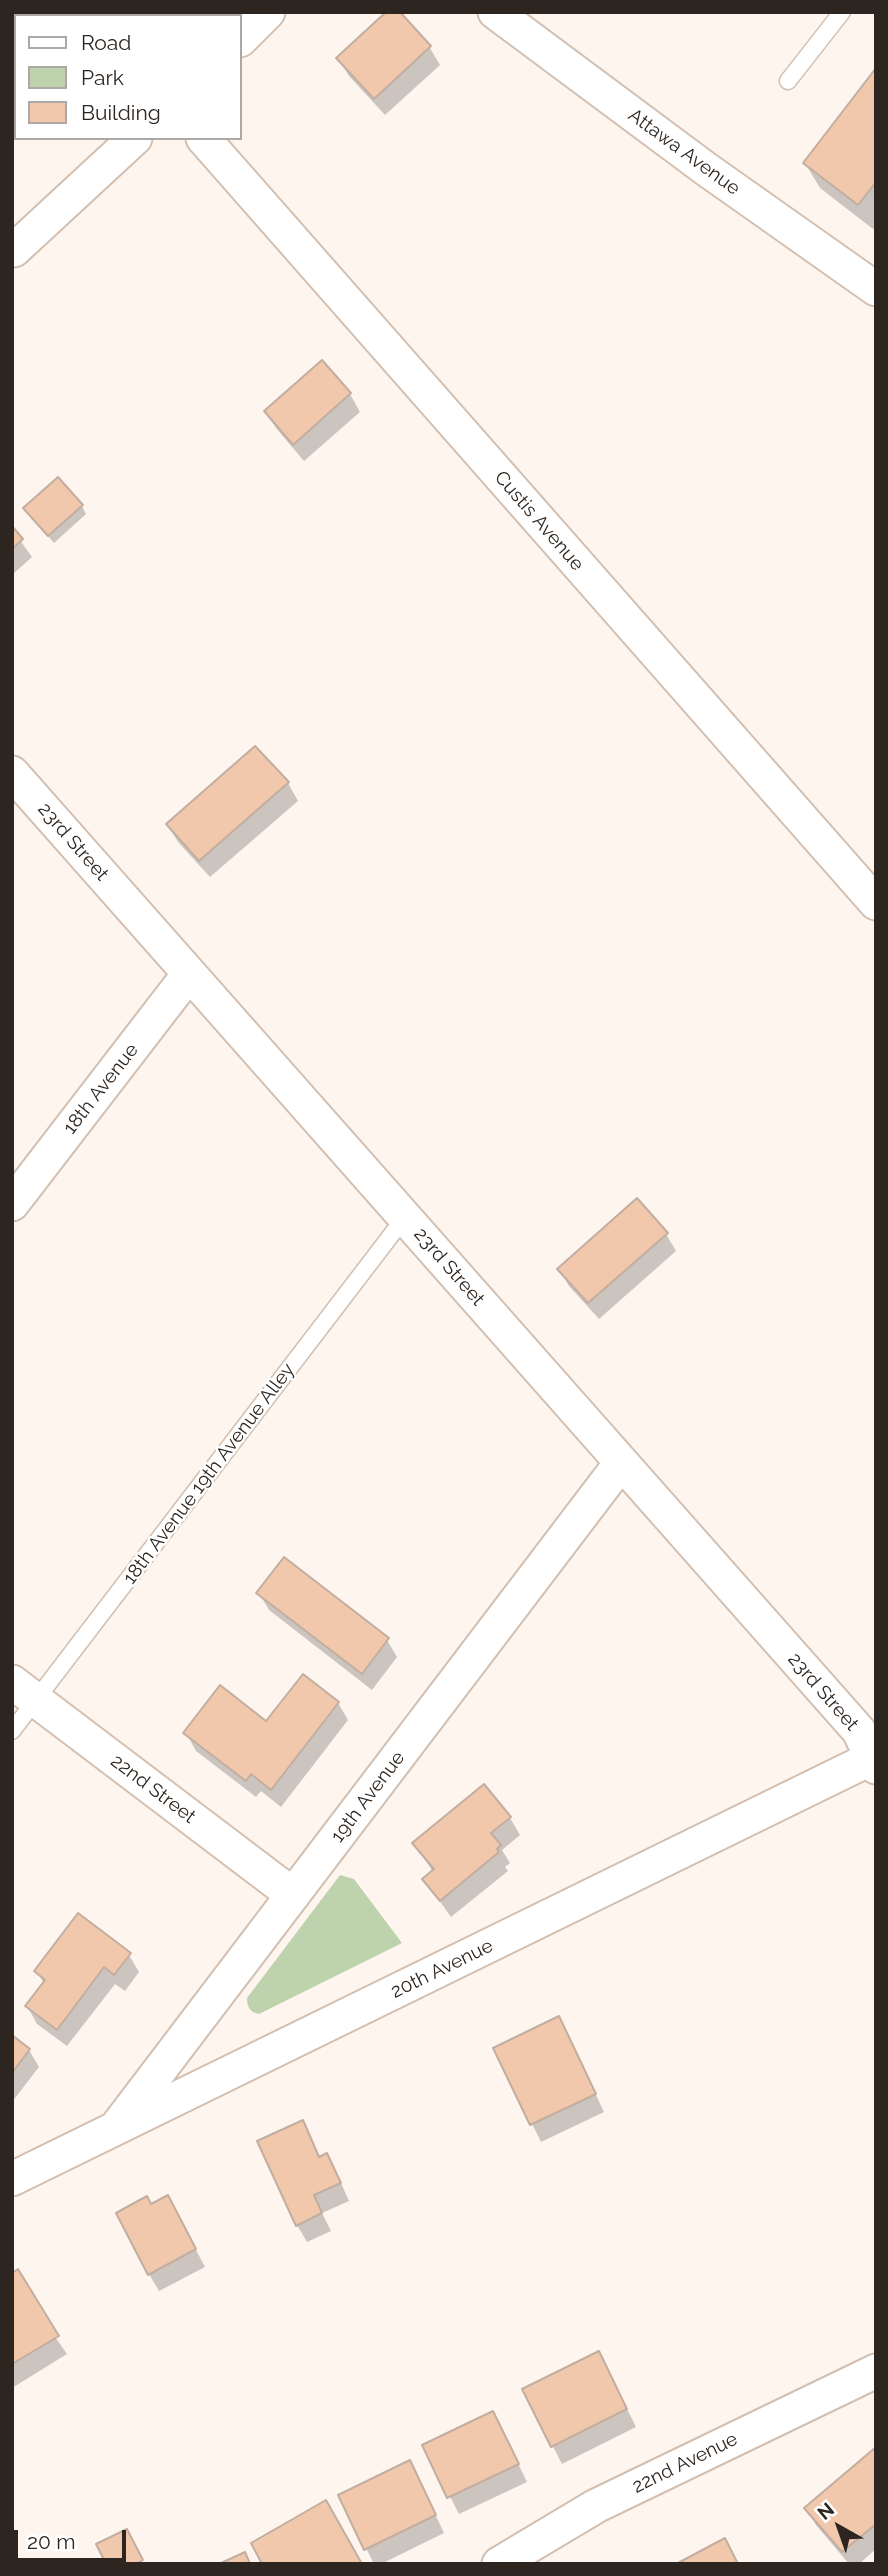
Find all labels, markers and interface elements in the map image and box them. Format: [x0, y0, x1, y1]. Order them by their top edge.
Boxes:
legend [14, 14, 242, 140]
text: Road [81, 30, 131, 55]
text: Park [81, 65, 124, 90]
text: Building [81, 100, 161, 125]
street label: Attawa Avenue [624, 104, 744, 200]
street label: Custis Avenue [489, 466, 589, 576]
street label: 23rd Street [33, 798, 113, 886]
street label: 18th Avenue [59, 1039, 143, 1139]
street label: 23rd Street [409, 1223, 489, 1311]
street label: 18th Avenue 19th Avenue Alley [118, 1359, 300, 1589]
street label: 23rd Street [783, 1648, 863, 1736]
street label: 19th Avenue [326, 1747, 410, 1847]
street label: 22nd Street [106, 1750, 200, 1828]
street label: 20th Avenue [387, 1935, 497, 2003]
street label: 22nd Avenue [629, 2428, 741, 2498]
north arrow [804, 2492, 874, 2562]
text: N [813, 2498, 838, 2524]
scale bar [18, 2516, 130, 2560]
text: 20 m [27, 2529, 75, 2554]

